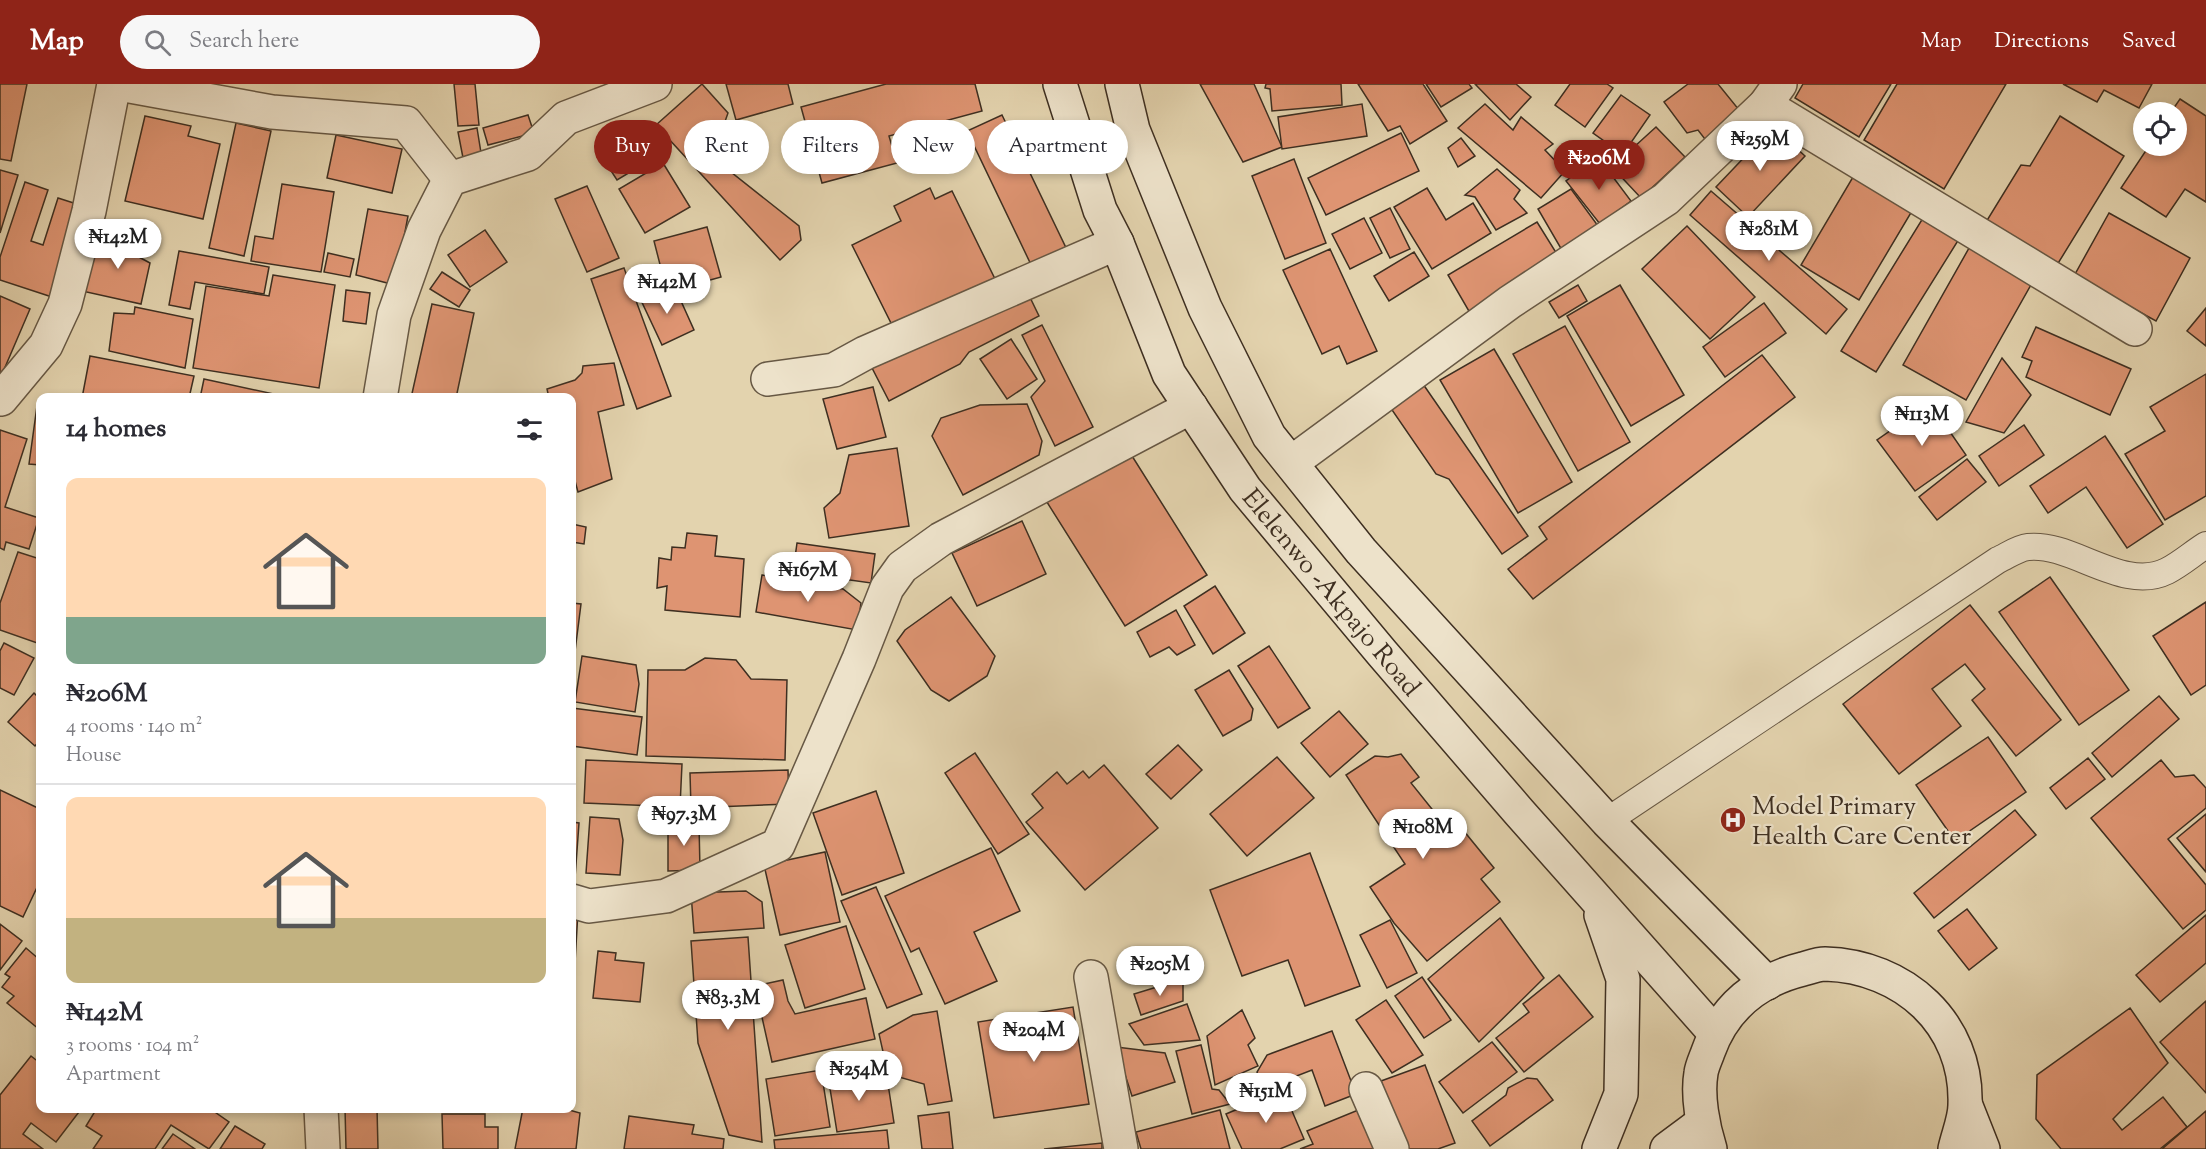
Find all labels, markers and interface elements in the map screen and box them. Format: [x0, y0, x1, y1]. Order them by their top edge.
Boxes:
search box [120, 15, 540, 69]
text: Map [30, 22, 84, 62]
icon: search [141, 26, 174, 59]
text: Search here [189, 26, 299, 58]
text: Map [1921, 27, 1961, 57]
text: Directions [1994, 27, 2089, 57]
text: Saved [2122, 27, 2176, 57]
map controls [2133, 102, 2187, 156]
button: locate [2133, 102, 2187, 156]
chip: Buy [594, 120, 672, 174]
chip: Rent [684, 120, 769, 174]
chip: Filters [781, 120, 879, 174]
chip: New [891, 120, 975, 174]
chip: Apartment [987, 120, 1128, 174]
pin: ₦259M [1718, 121, 1802, 172]
text: ₦259M [1731, 126, 1789, 155]
pin: ₦206M [1557, 140, 1641, 191]
text: ₦206M [1568, 145, 1630, 174]
pin: ₦281M [1727, 211, 1811, 262]
text: ₦281M [1740, 216, 1798, 245]
pin: ₦142M [76, 219, 160, 270]
text: ₦142M [88, 224, 148, 253]
pin: ₦142M [625, 264, 709, 315]
text: ₦142M [637, 269, 697, 298]
pin: ₦113M [1880, 396, 1964, 447]
text: ₦113M [1895, 401, 1949, 430]
text: 14 homes [66, 411, 166, 448]
icon: filters [513, 413, 546, 446]
street label: Elelenwo -Akpajo Road [1232, 482, 1428, 706]
icon: home [252, 517, 360, 625]
pin: ₦167M [766, 552, 850, 603]
text: ₦167M [778, 557, 838, 586]
text: ₦206M [66, 676, 148, 713]
text: 4 rooms · 140 m² [66, 713, 203, 742]
text: House [66, 742, 121, 771]
place label: Model Primary Health Care Center [1752, 789, 1971, 856]
pin: ₦97.3M [635, 796, 733, 847]
text: ₦97.3M [652, 801, 716, 830]
hospital icon: Model Primary Health Care Center [1718, 805, 1748, 835]
pin: ₦108M [1381, 809, 1465, 860]
text: ₦108M [1393, 814, 1453, 843]
icon: home [252, 836, 360, 944]
pin: ₦205M [1118, 946, 1202, 997]
text: ₦205M [1130, 951, 1190, 980]
pin: ₦83.3M [679, 980, 777, 1031]
text: ₦83.3M [696, 985, 760, 1014]
text: ₦142M [66, 995, 143, 1032]
pin: ₦204M [992, 1012, 1076, 1063]
text: ₦204M [1003, 1017, 1065, 1046]
text: 3 rooms · 104 m² [66, 1032, 200, 1061]
pin: ₦254M [817, 1051, 901, 1102]
text: ₦254M [829, 1056, 889, 1085]
text: Apartment [66, 1061, 161, 1090]
pin: ₦151M [1224, 1073, 1308, 1124]
text: ₦151M [1239, 1078, 1293, 1107]

